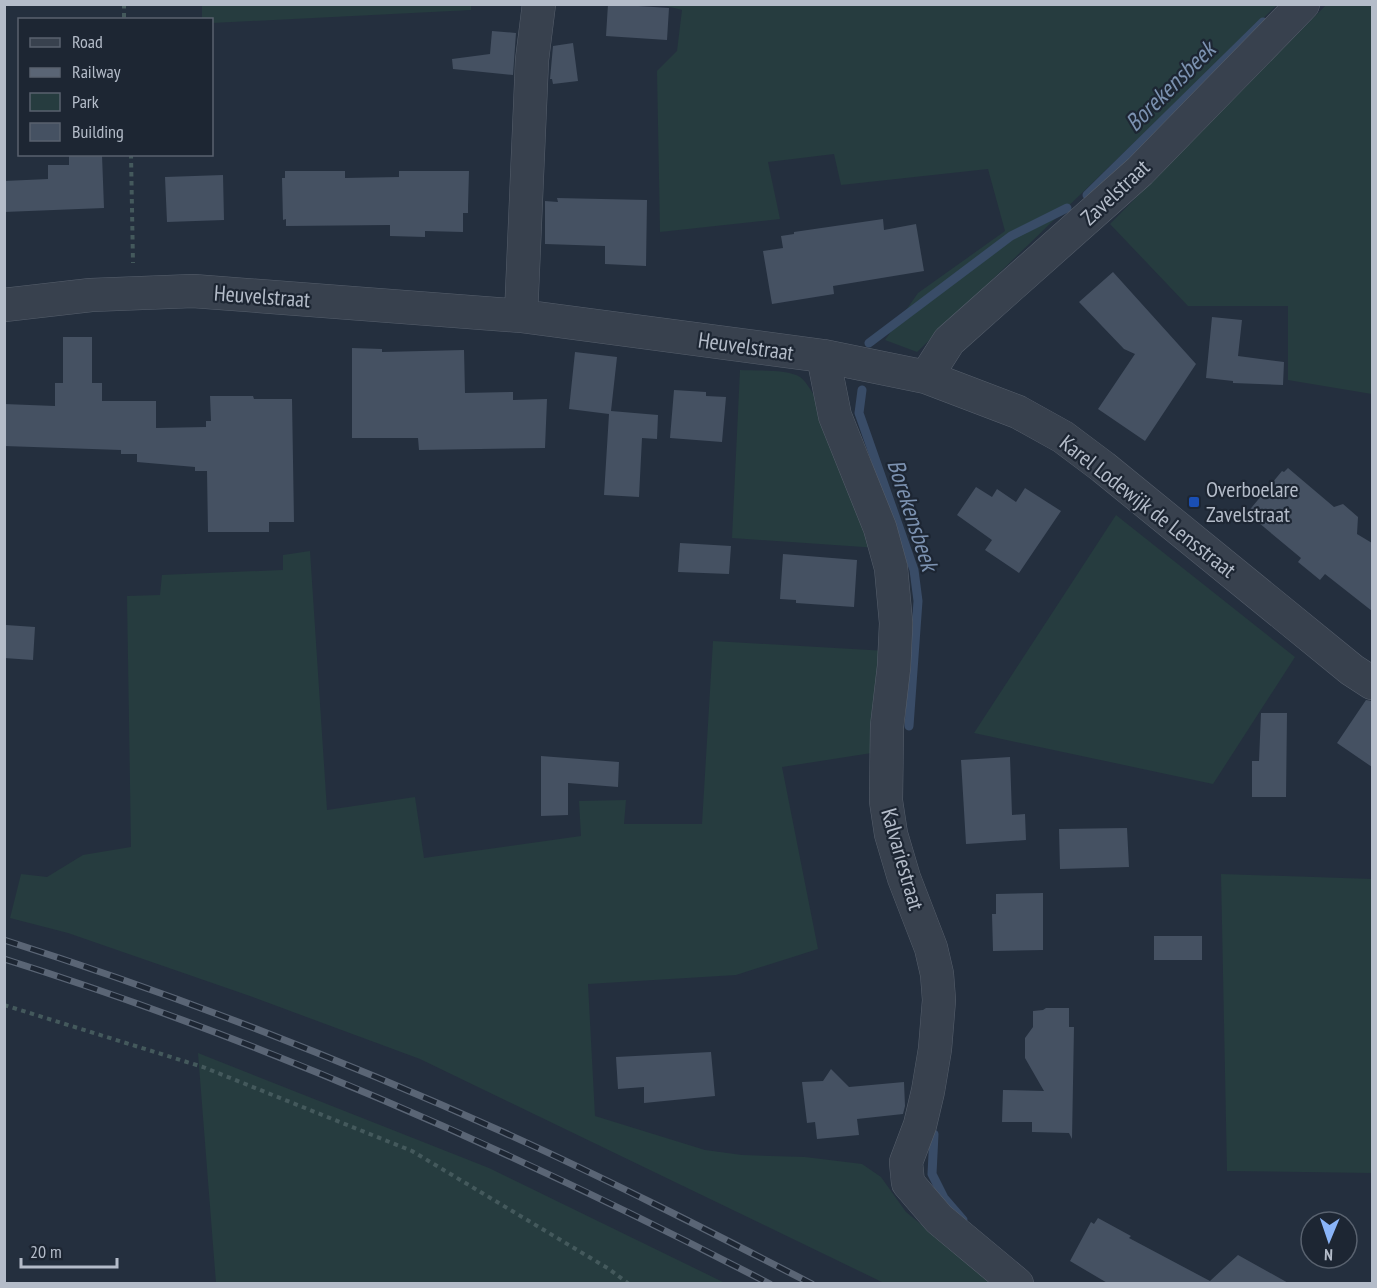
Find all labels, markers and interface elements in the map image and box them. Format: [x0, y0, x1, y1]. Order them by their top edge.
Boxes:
legend [18, 18, 213, 156]
text: Road [72, 30, 103, 53]
water label: Borekensbeek [1118, 32, 1224, 138]
text: Railway [72, 60, 121, 83]
text: Park [72, 90, 99, 113]
text: Building [72, 120, 124, 143]
street label: Zavelstraat [1075, 153, 1155, 231]
street label: Heuvelstraat [213, 279, 311, 313]
street label: Heuvelstraat [696, 325, 796, 367]
street label: Karel Lodewijk de Lensstraat [1054, 428, 1242, 584]
water label: Borekensbeek [880, 455, 946, 577]
place label: Overboelare Zavelstraat [1206, 475, 1299, 528]
marker: Overboelare Zavelstraat [1187, 495, 1201, 509]
street label: Kalvariestraat [875, 805, 931, 913]
north arrow [1299, 1210, 1359, 1270]
scale bar [21, 1231, 117, 1269]
text: 20 m [30, 1240, 62, 1263]
text: N [1324, 1245, 1333, 1265]

